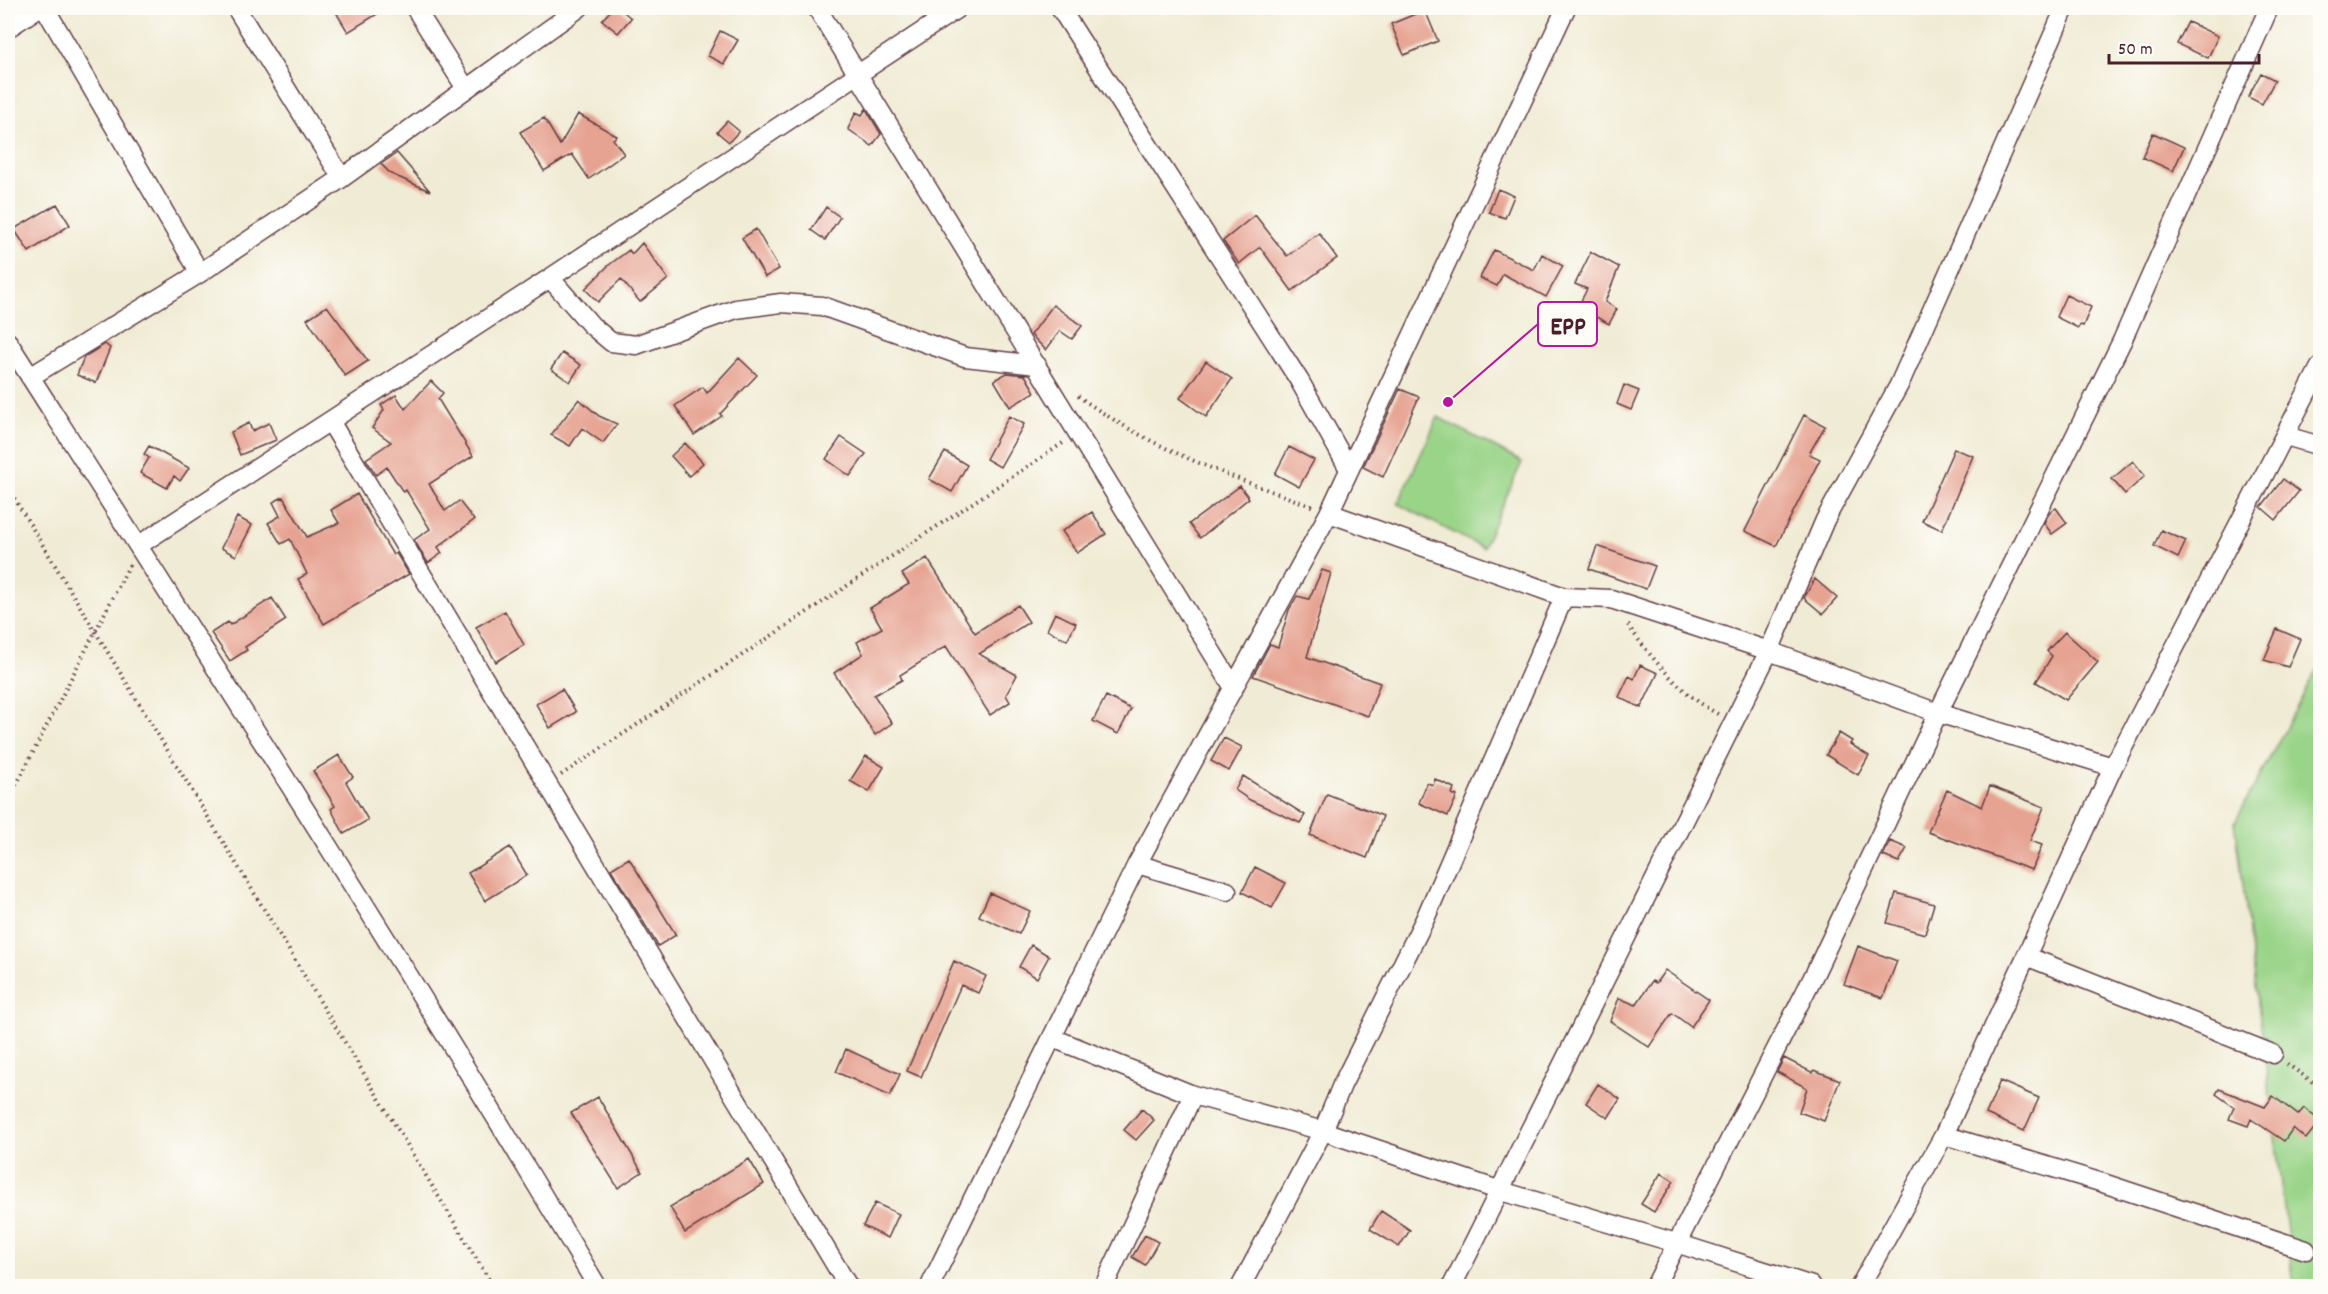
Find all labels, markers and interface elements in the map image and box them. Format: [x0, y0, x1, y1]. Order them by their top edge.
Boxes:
scale bar [2109, 27, 2259, 65]
text: 50 m [2118, 38, 2153, 63]
callout: EPP [1538, 302, 1597, 346]
text: EPP [1550, 310, 1586, 347]

